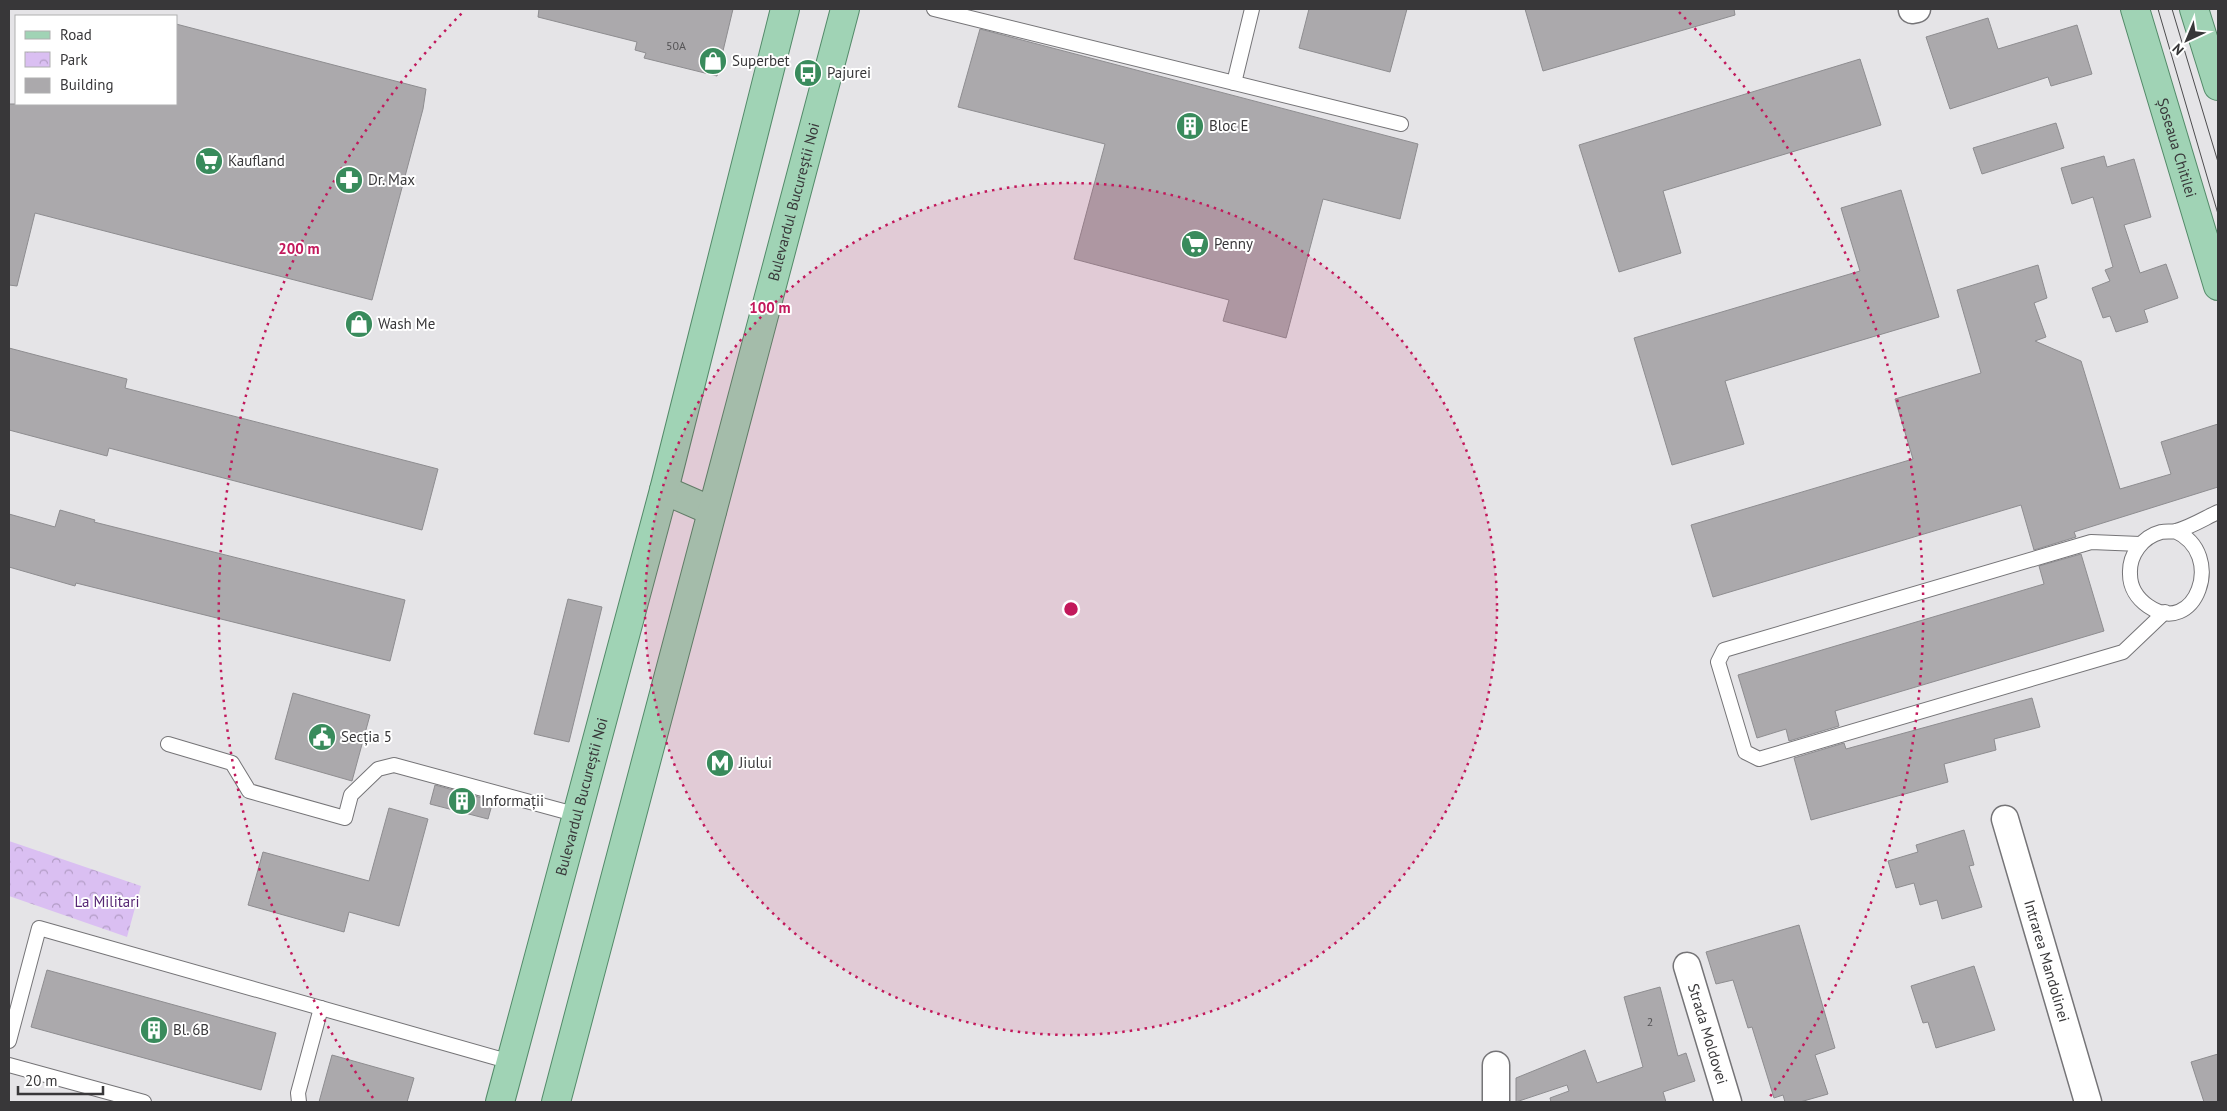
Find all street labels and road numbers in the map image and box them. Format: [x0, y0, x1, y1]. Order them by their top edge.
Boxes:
street label: Șoseaua Chitilei [2153, 96, 2201, 200]
street label: Bulevardul Bucureștii Noi [763, 121, 824, 283]
street label: Bulevardul Bucureștii Noi [551, 715, 612, 878]
street label: Intrarea Mandolinei [2020, 898, 2074, 1024]
street label: Strada Moldovei [1684, 981, 1732, 1086]

